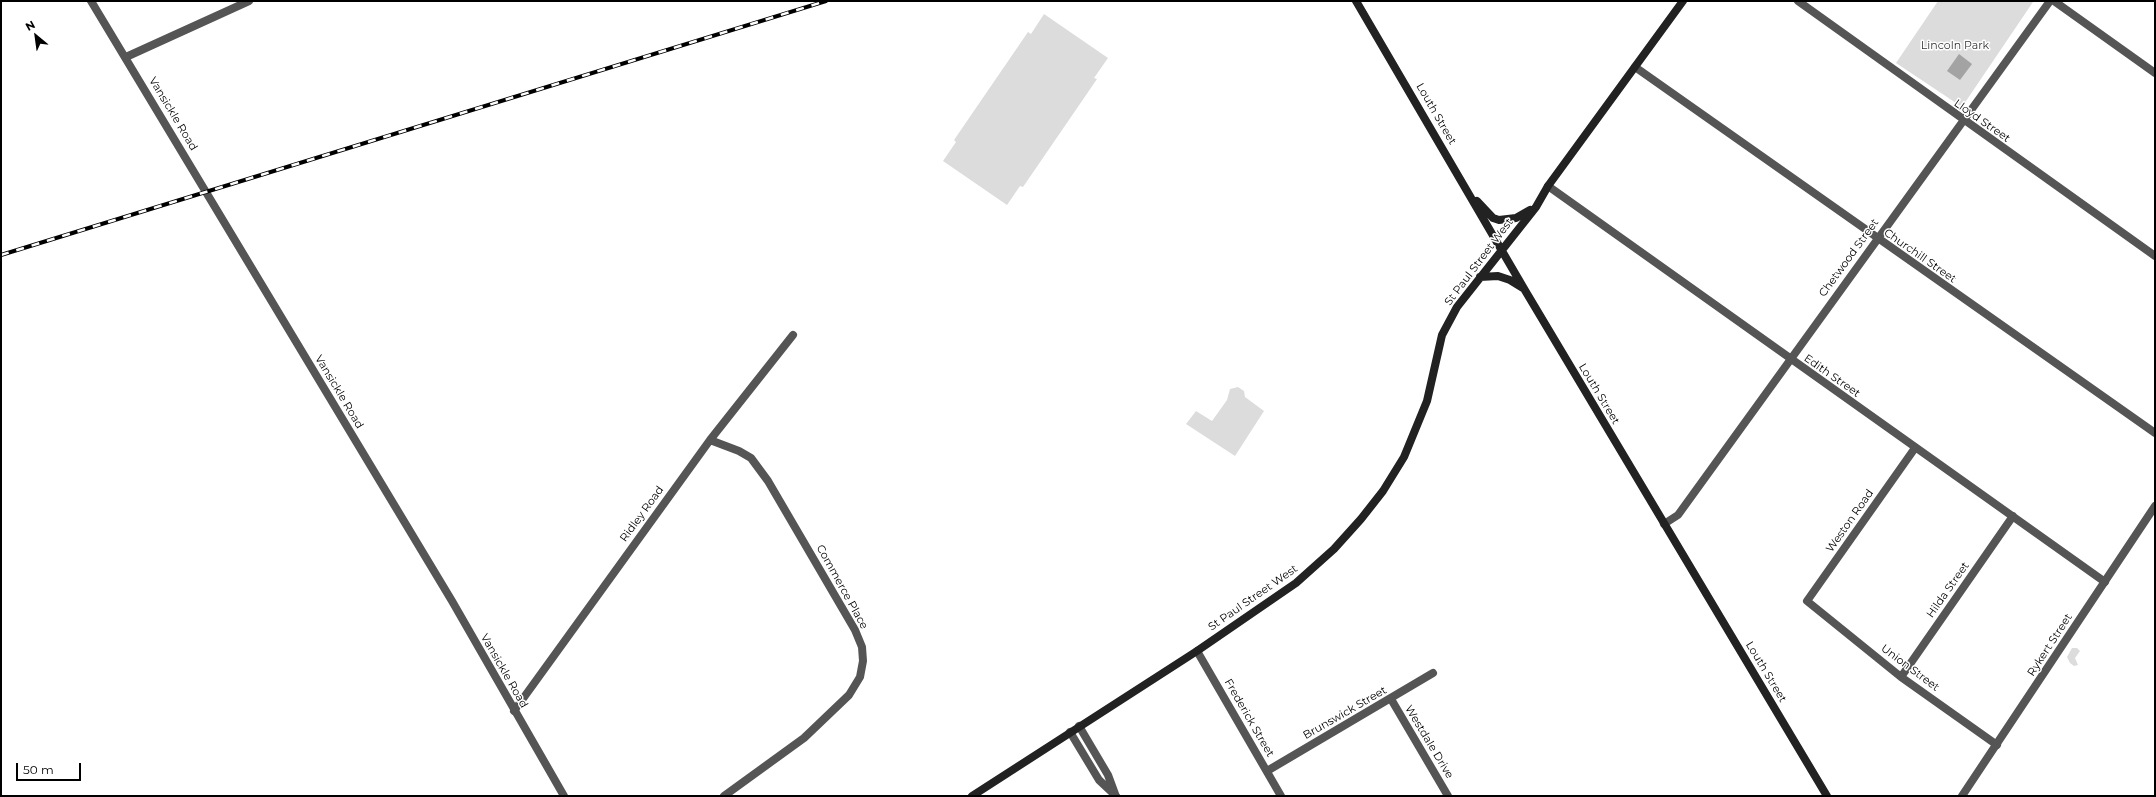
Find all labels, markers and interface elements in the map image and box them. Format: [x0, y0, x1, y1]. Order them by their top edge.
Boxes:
north arrow [16, 16, 56, 56]
text: N [23, 17, 37, 34]
park label: Lincoln Park [1921, 39, 1989, 53]
street label: Vansickle Road [146, 75, 200, 153]
street label: Louth Street [1413, 81, 1459, 147]
street label: Lloyd Street [1951, 97, 2013, 145]
street label: St Paul Street West [1442, 216, 1516, 308]
street label: Chetwood Street [1816, 216, 1882, 300]
street label: Churchill Street [1881, 226, 1959, 286]
street label: Edith Street [1801, 352, 1863, 400]
street label: Vansickle Road [312, 353, 366, 431]
street label: Louth Street [1576, 361, 1622, 427]
street label: Ridley Road [617, 484, 667, 544]
street label: Weston Road [1823, 487, 1877, 555]
street label: Commerce Place [813, 543, 871, 631]
street label: Hilda Street [1924, 560, 1972, 620]
street label: St Paul Street West [1206, 562, 1300, 634]
street label: Rykert Street [2025, 611, 2075, 679]
street label: Vansickle Road [477, 632, 531, 710]
street label: Louth Street [1743, 639, 1789, 705]
street label: Union Street [1878, 642, 1942, 694]
street label: Frederick Street [1221, 677, 1277, 759]
street label: Brunswick Street [1301, 684, 1389, 742]
street label: Westdale Drive [1402, 703, 1456, 781]
scale bar [18, 755, 83, 781]
text: 50 m [23, 762, 54, 777]

